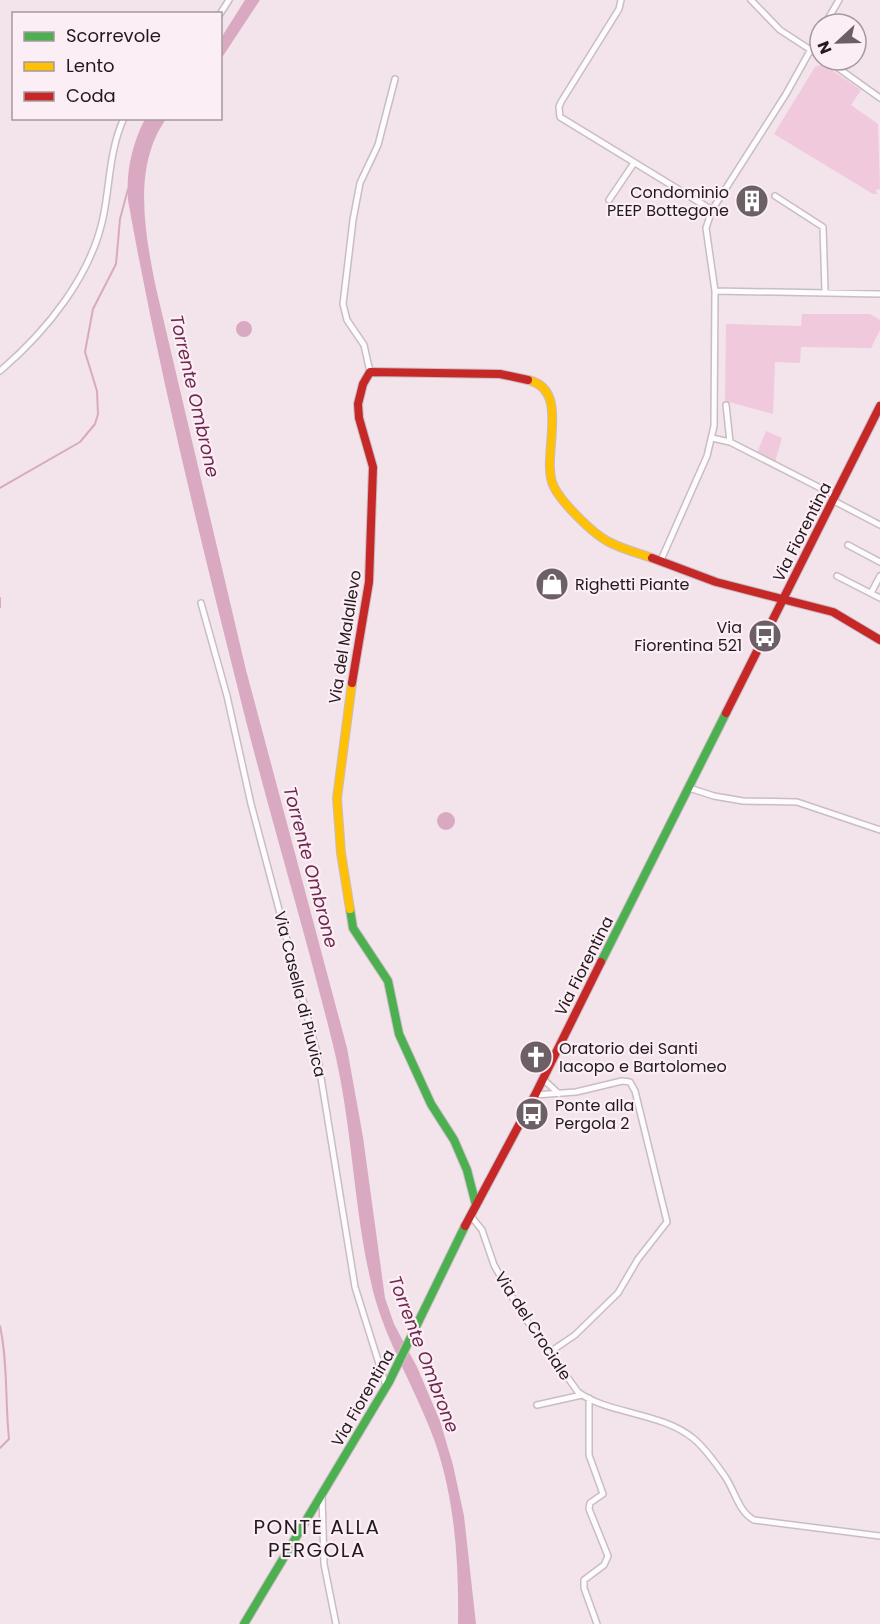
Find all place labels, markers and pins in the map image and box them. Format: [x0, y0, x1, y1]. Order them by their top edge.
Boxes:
place label: Condominio PEEP Bottegone [607, 181, 729, 222]
building icon: Condominio PEEP Bottegone [734, 183, 770, 219]
shop icon: Righetti Piante [534, 566, 570, 602]
place label: Righetti Piante [575, 573, 690, 596]
place label: Via Fiorentina 521 [634, 616, 742, 657]
bus stop icon: Via Fiorentina 521 [747, 618, 783, 654]
place label: Oratorio dei Santi Iacopo e Bartolomeo [559, 1037, 727, 1078]
church icon: Oratorio dei Santi Iacopo e Bartolomeo [518, 1039, 554, 1075]
place label: Ponte alla Pergola 2 [555, 1094, 634, 1135]
bus stop icon: Ponte alla Pergola 2 [514, 1096, 550, 1132]

